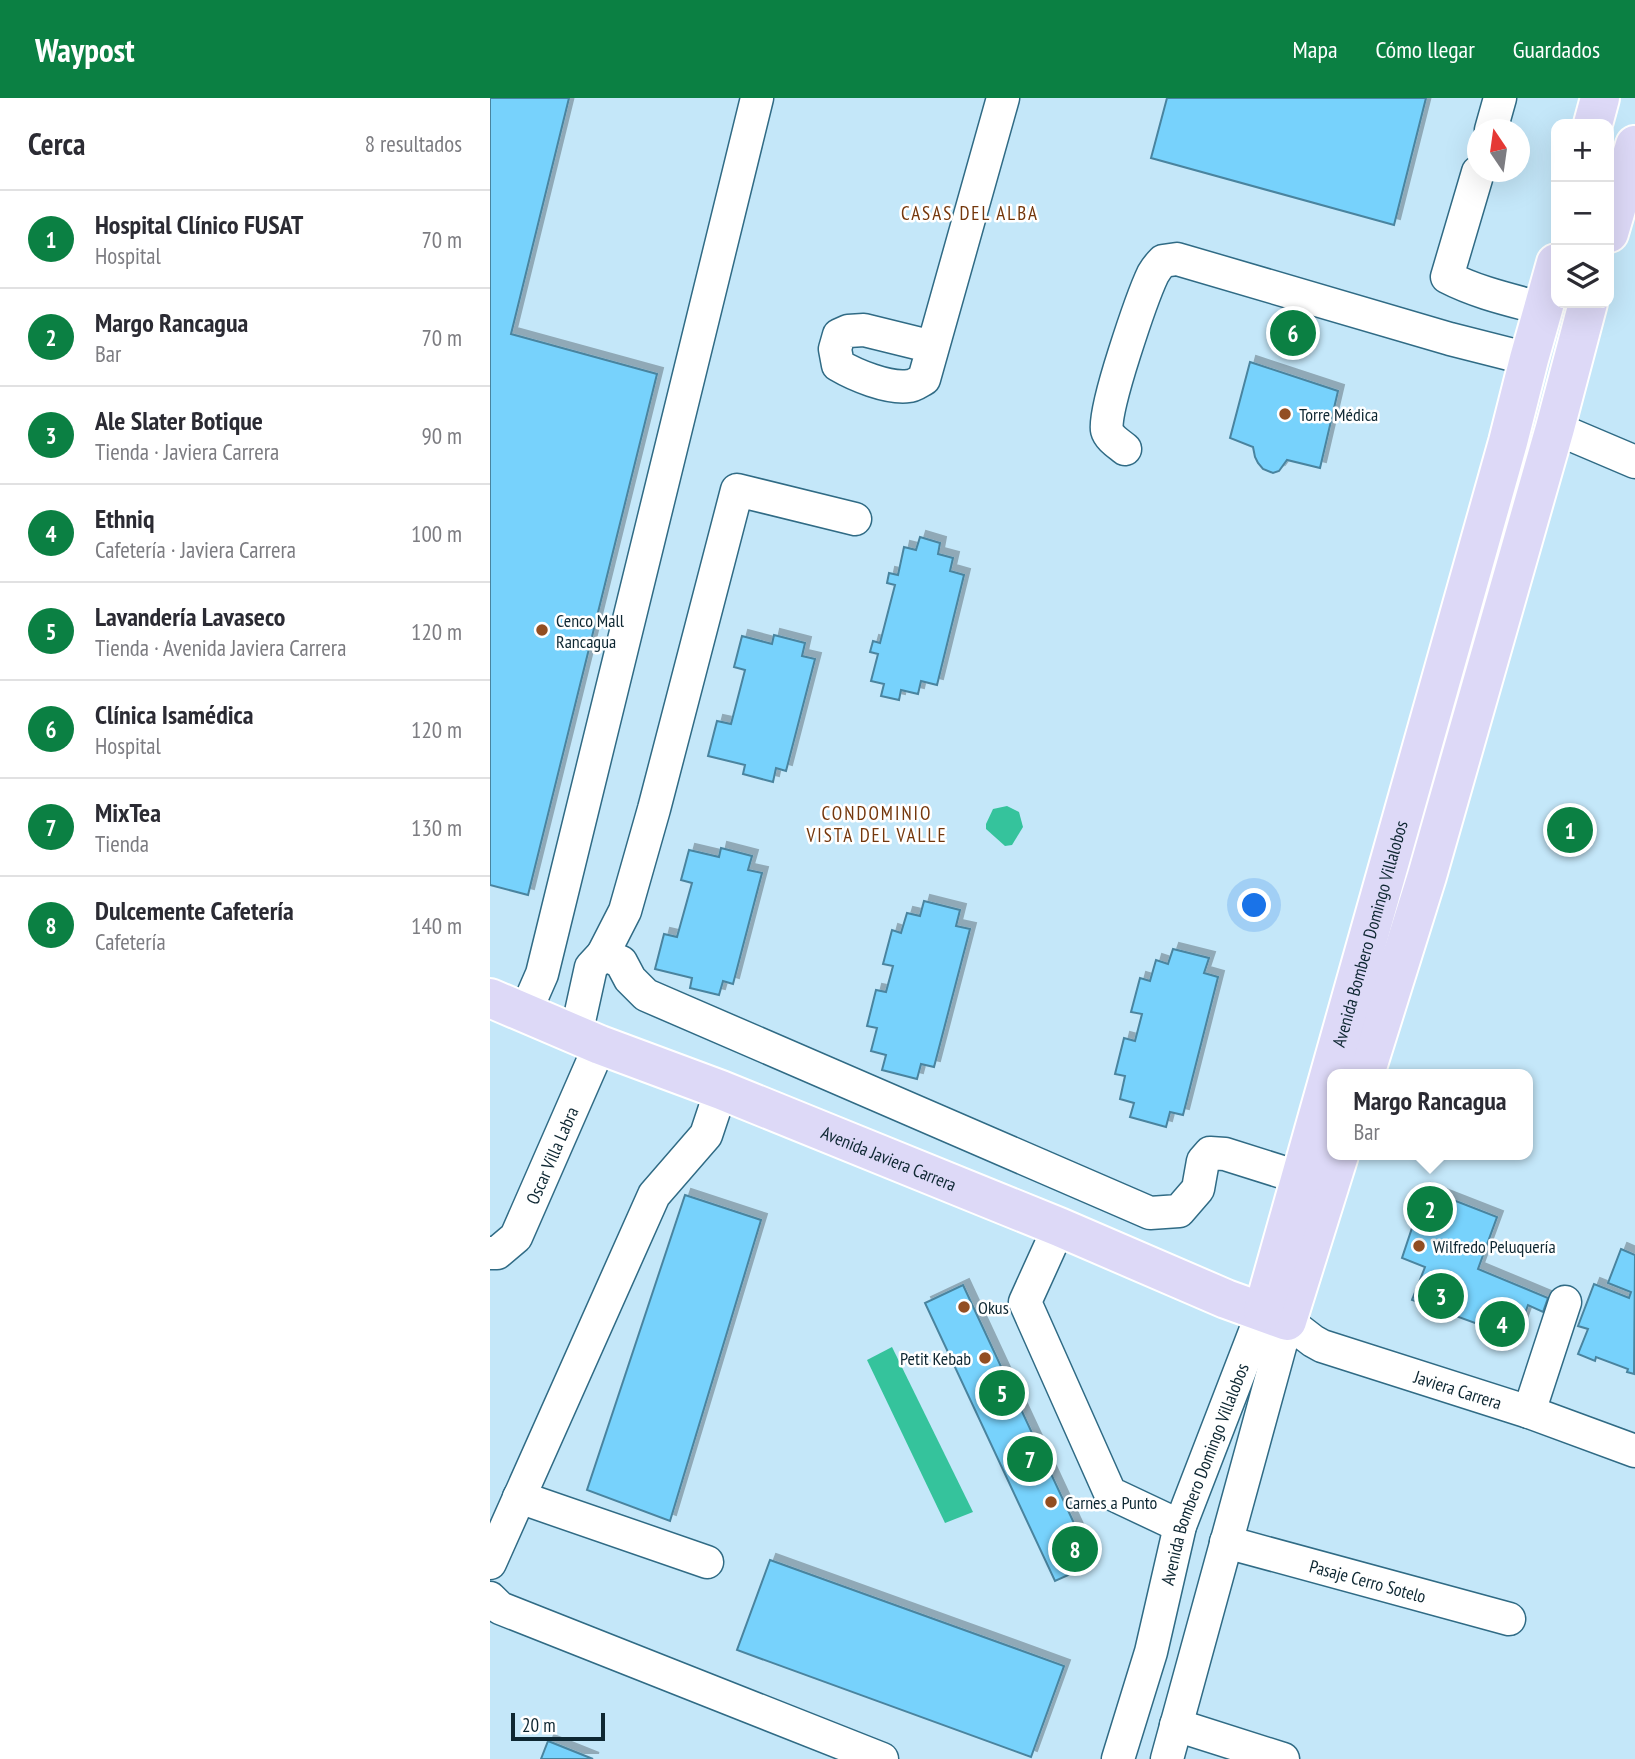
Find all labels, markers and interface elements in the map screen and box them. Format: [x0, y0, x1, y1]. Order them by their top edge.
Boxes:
text: Waypost [35, 28, 135, 71]
text: Mapa [1293, 34, 1338, 65]
text: Cómo llegar [1376, 34, 1475, 65]
text: Guardados [1513, 34, 1600, 65]
north arrow [1467, 119, 1530, 182]
map controls [1551, 119, 1614, 308]
button: + [1551, 119, 1614, 182]
text: Cerca [28, 124, 85, 163]
text: 8 resultados [365, 129, 462, 158]
button: − [1551, 182, 1614, 245]
district label: CASAS DEL ALBA [901, 201, 1039, 225]
text: Hospital Clínico FUSAT [95, 208, 303, 241]
text: 1 [46, 225, 57, 254]
text: 70 m [421, 225, 462, 254]
text: Hospital [95, 241, 161, 270]
button: layers [1551, 245, 1614, 308]
text: Margo Rancagua [95, 306, 248, 339]
pin: 6 [1270, 307, 1316, 359]
text: 2 [46, 323, 57, 352]
text: 70 m [421, 323, 462, 352]
text: Bar [95, 339, 121, 368]
place label: Torre Médica [1299, 403, 1378, 426]
text: Ale Slater Botique [95, 404, 263, 437]
marker: Torre Médica [1277, 406, 1293, 422]
text: 3 [46, 421, 57, 450]
text: 90 m [421, 421, 462, 450]
text: Tienda · Javiera Carrera [95, 437, 279, 466]
text: Ethniq [95, 502, 154, 535]
text: 4 [46, 519, 57, 548]
text: 100 m [411, 519, 462, 548]
text: Cafetería · Javiera Carrera [95, 535, 296, 564]
text: Lavandería Lavaseco [95, 600, 285, 633]
place label: Cenco Mall Rancagua [556, 609, 625, 653]
text: 5 [46, 617, 57, 646]
text: 120 m [411, 617, 462, 646]
marker: Cenco Mall Rancagua [534, 622, 550, 638]
text: Tienda · Avenida Javiera Carrera [95, 633, 346, 662]
text: Clínica Isamédica [95, 698, 253, 731]
text: 6 [46, 715, 57, 744]
text: 120 m [411, 715, 462, 744]
text: Hospital [95, 731, 161, 760]
text: MixTea [95, 796, 161, 829]
district label: CONDOMINIO VISTA DEL VALLE [805, 801, 948, 847]
pin: 1 [1547, 804, 1593, 856]
text: 7 [46, 813, 57, 842]
text: 130 m [411, 813, 462, 842]
street label: Avenida Bombero Domingo Villalobos [1327, 818, 1412, 1049]
text: Tienda [95, 829, 149, 858]
your location [1237, 888, 1271, 922]
text: Dulcemente Cafetería [95, 894, 294, 927]
text: 8 [46, 911, 57, 940]
text: 140 m [411, 911, 462, 940]
text: Cafetería [95, 927, 166, 956]
popup [1327, 1069, 1533, 1160]
text: Margo Rancagua [1353, 1084, 1507, 1117]
street label: Oscar Villa Labra [520, 1103, 583, 1208]
text: Bar [1353, 1117, 1380, 1146]
street label: Avenida Javiera Carrera [818, 1120, 960, 1196]
pin: 2 [1407, 1183, 1453, 1235]
place label: Wilfredo Peluquería [1433, 1235, 1556, 1258]
marker: Wilfredo Peluquería [1411, 1238, 1427, 1254]
pin: 3 [1418, 1270, 1464, 1322]
place label: Okus [978, 1296, 1009, 1319]
pin: 4 [1479, 1298, 1525, 1350]
marker: Okus [956, 1299, 972, 1315]
place label: Petit Kebab [900, 1347, 971, 1370]
marker: Petit Kebab [977, 1350, 993, 1366]
street label: Avenida Bombero Domingo Villalobos [1155, 1360, 1253, 1587]
street label: Javiera Carrera [1410, 1364, 1505, 1414]
pin: 5 [979, 1367, 1025, 1419]
pin: 7 [1007, 1433, 1053, 1485]
place label: Carnes a Punto [1065, 1491, 1158, 1514]
marker: Carnes a Punto [1043, 1494, 1059, 1510]
pin: 8 [1052, 1523, 1098, 1575]
street label: Pasaje Cerro Sotelo [1307, 1554, 1429, 1607]
scale bar [511, 1710, 606, 1742]
text: 20 m [522, 1713, 556, 1737]

